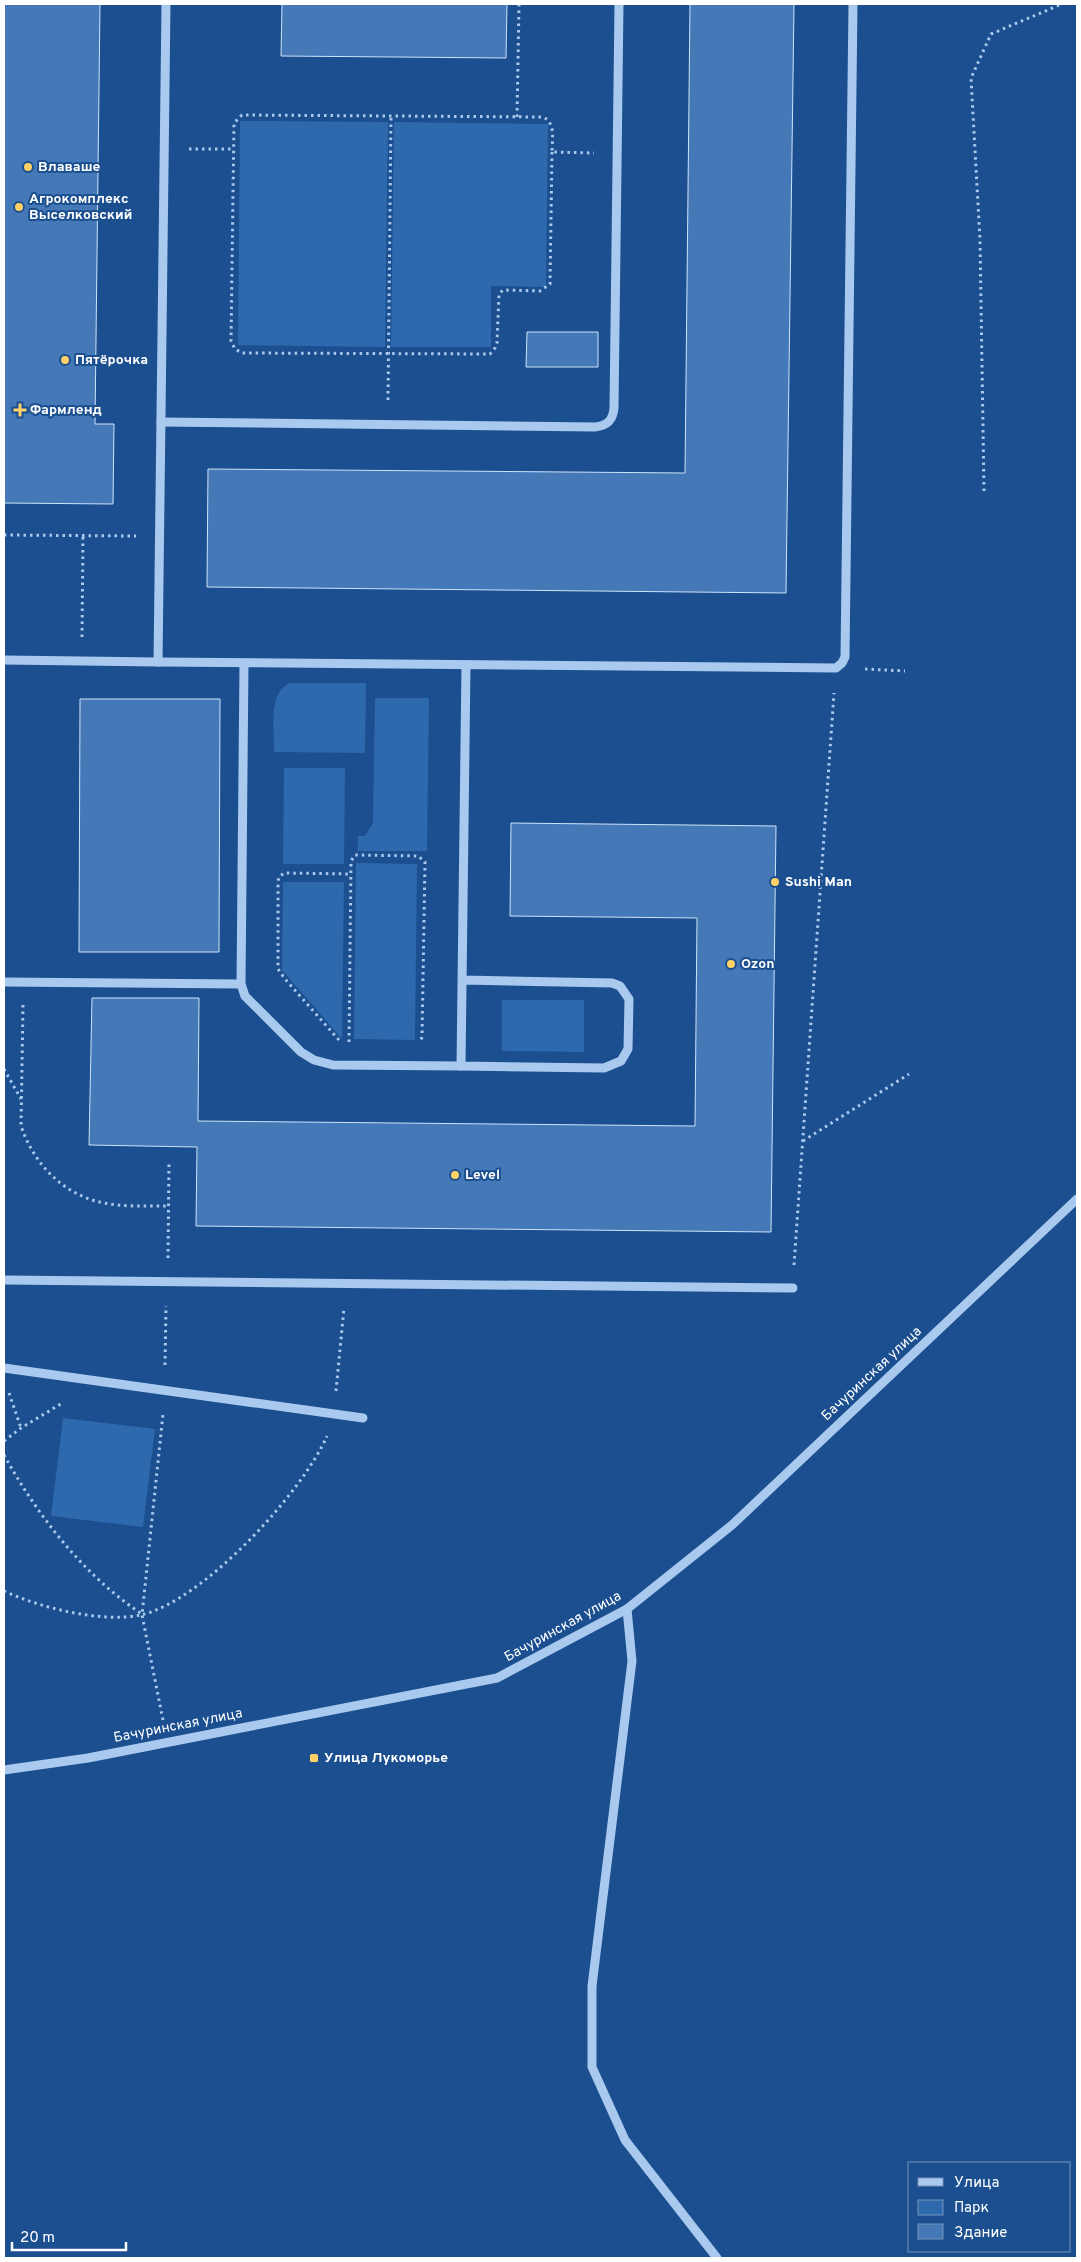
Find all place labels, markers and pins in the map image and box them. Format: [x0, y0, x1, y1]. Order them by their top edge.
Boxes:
place label: Влаваше [38, 159, 101, 176]
marker: Влаваше [22, 161, 34, 173]
place label: Агрокомплекс Выселковский [29, 191, 132, 224]
marker: Агрокомплекс Выселковский [13, 201, 25, 213]
place label: Пятёрочка [75, 352, 148, 369]
marker: Пятёрочка [59, 354, 71, 366]
place label: Фармленд [30, 402, 102, 419]
marker: Фармленд [14, 404, 26, 416]
place label: Sushi Man [785, 874, 852, 891]
marker: Sushi Man [769, 876, 781, 888]
place label: Ozon [741, 956, 774, 973]
marker: Ozon [725, 958, 737, 970]
place label: Level [465, 1167, 500, 1184]
marker: Level [449, 1169, 461, 1181]
place label: Улица Лукоморье [324, 1750, 448, 1767]
marker: Улица Лукоморье [308, 1752, 320, 1764]

